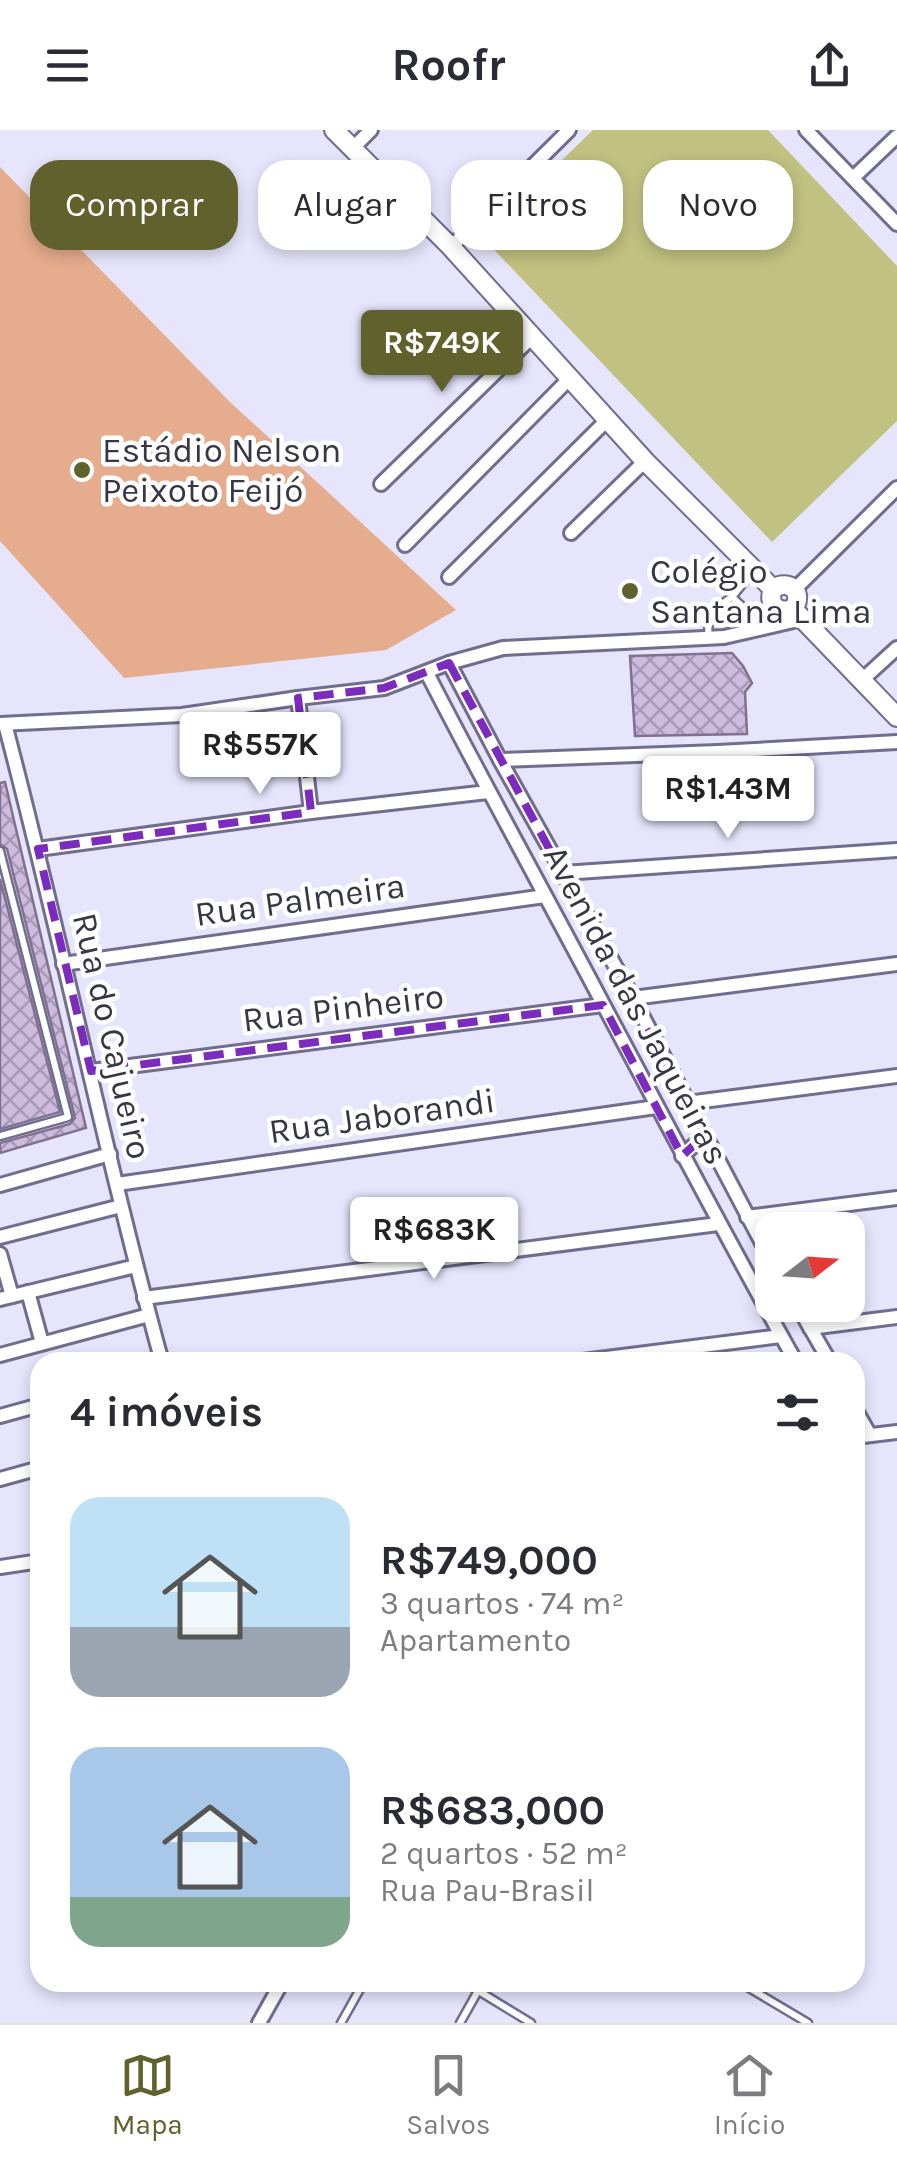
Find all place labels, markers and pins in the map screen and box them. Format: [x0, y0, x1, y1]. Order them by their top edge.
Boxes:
pin: R$749K [361, 310, 523, 395]
place label: Estádio Nelson Peixoto Feijó [102, 430, 341, 511]
marker: Estádio Nelson Peixoto Feijó [71, 459, 93, 481]
place label: Colégio Santana Lima [650, 551, 871, 632]
marker: Colégio Santana Lima [619, 580, 641, 602]
pin: R$557K [179, 712, 341, 797]
pin: R$1.43M [636, 756, 820, 841]
pin: R$683K [353, 1197, 515, 1282]

